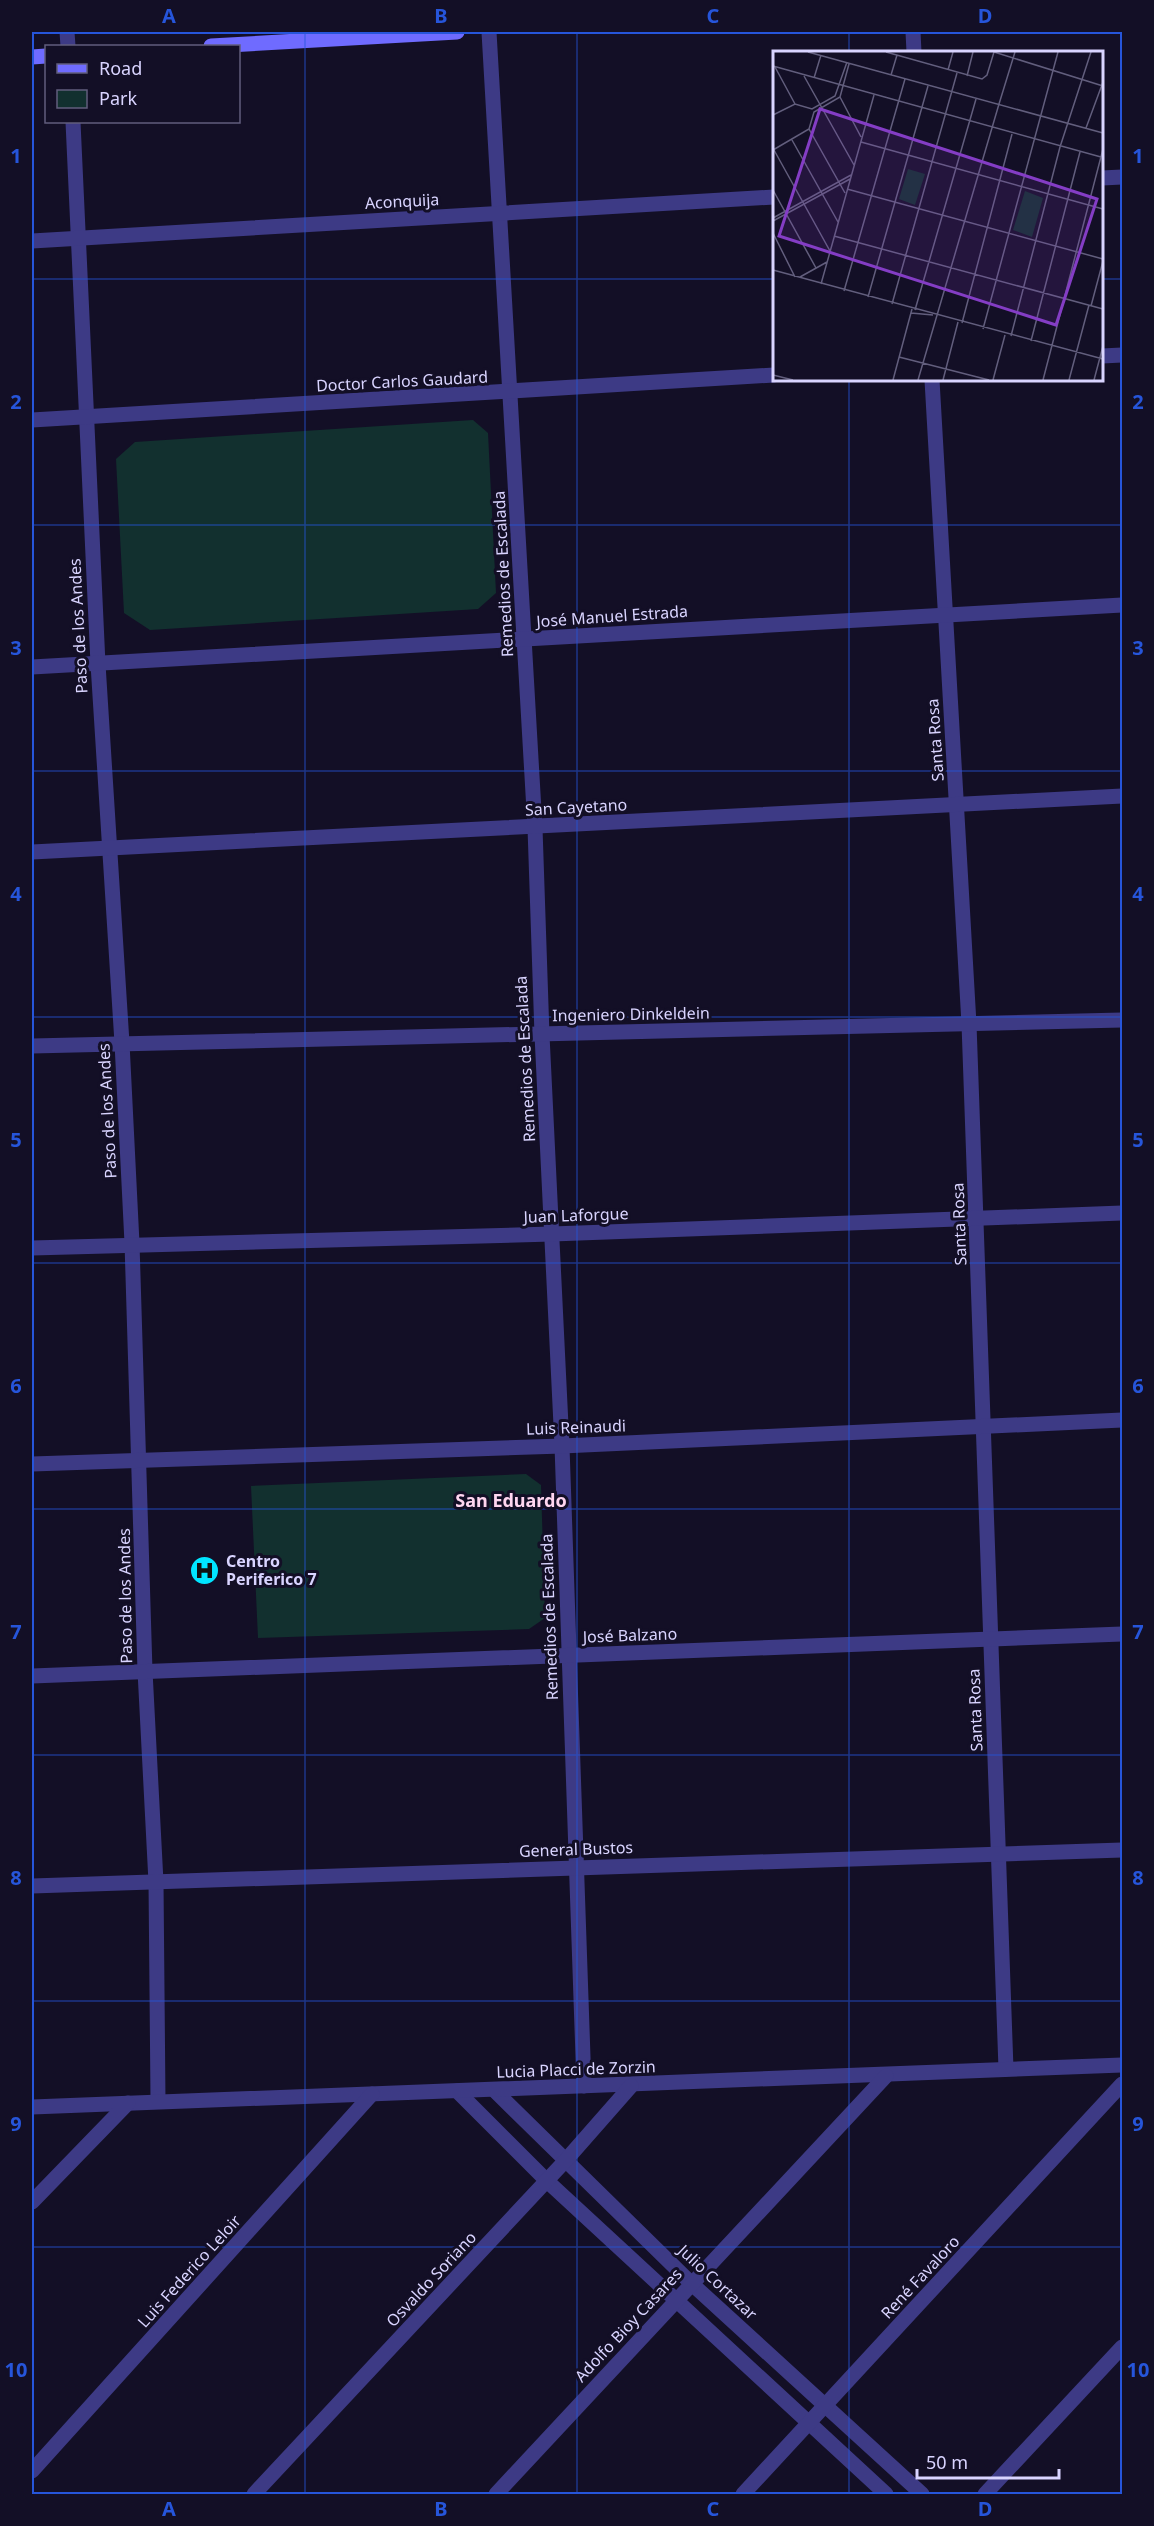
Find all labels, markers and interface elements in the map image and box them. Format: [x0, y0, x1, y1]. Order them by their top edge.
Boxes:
text: A [162, 2, 176, 29]
text: B [434, 2, 448, 29]
text: C [707, 2, 720, 29]
text: D [978, 2, 992, 29]
legend [45, 45, 240, 123]
inset map [773, 51, 1103, 381]
text: Road [99, 56, 142, 80]
text: Park [99, 86, 137, 110]
text: 1 [10, 142, 22, 169]
text: 1 [1132, 142, 1144, 169]
street label: Aconquija [364, 188, 440, 214]
street label: Doctor Carlos Gaudard [316, 366, 488, 396]
text: 2 [10, 388, 22, 415]
text: 2 [1132, 388, 1144, 415]
street label: Remedios de Escalada [488, 490, 518, 658]
street label: Paso de los Andes [63, 558, 93, 694]
street label: José Manuel Estrada [533, 600, 689, 632]
text: 3 [10, 634, 22, 661]
text: 3 [1132, 634, 1144, 661]
street label: Santa Rosa [921, 698, 949, 782]
street label: San Cayetano [524, 793, 628, 821]
text: 4 [10, 880, 22, 907]
text: 4 [1132, 880, 1144, 907]
street label: Remedios de Escalada [510, 975, 540, 1143]
street label: Ingeniero Dinkeldein [552, 1002, 710, 1026]
street label: Paso de los Andes [92, 1043, 122, 1179]
text: 5 [10, 1126, 22, 1153]
text: 5 [1132, 1126, 1144, 1153]
street label: Santa Rosa [947, 1182, 971, 1266]
street label: Juan Laforgue [521, 1202, 629, 1228]
text: 6 [10, 1372, 22, 1399]
text: 6 [1132, 1372, 1144, 1399]
street label: Luis Reinaudi [526, 1414, 626, 1440]
district label: San Eduardo [455, 1488, 567, 1512]
street label: Paso de los Andes [113, 1528, 137, 1664]
street label: Remedios de Escalada [535, 1533, 563, 1701]
place label: Centro Periferico 7 [226, 1550, 317, 1590]
hospital icon: Centro Periferico 7 [189, 1554, 221, 1586]
text: 7 [10, 1618, 22, 1645]
text: 7 [1132, 1618, 1144, 1645]
street label: José Balzano [580, 1622, 678, 1648]
street label: Santa Rosa [963, 1668, 987, 1752]
street label: General Bustos [519, 1836, 633, 1862]
text: 8 [10, 1864, 22, 1891]
text: 8 [1132, 1864, 1144, 1891]
street label: Lucia Placci de Zorzin [496, 2055, 656, 2083]
text: 9 [10, 2110, 22, 2137]
text: 9 [1132, 2110, 1144, 2137]
street label: Luis Federico Leloir [132, 2210, 246, 2332]
street label: Osvaldo Soriano [381, 2227, 481, 2331]
street label: René Favaloro [876, 2231, 964, 2323]
street label: Julio Cortazar [672, 2238, 763, 2325]
street label: Adolfo Bioy Casares [569, 2263, 687, 2387]
text: 10 [5, 2356, 27, 2383]
text: 10 [1127, 2356, 1149, 2383]
scale bar [917, 2442, 1060, 2480]
text: 50 m [926, 2450, 968, 2474]
text: A [162, 2495, 176, 2522]
text: B [434, 2495, 448, 2522]
text: C [707, 2495, 720, 2522]
text: D [978, 2495, 992, 2522]

